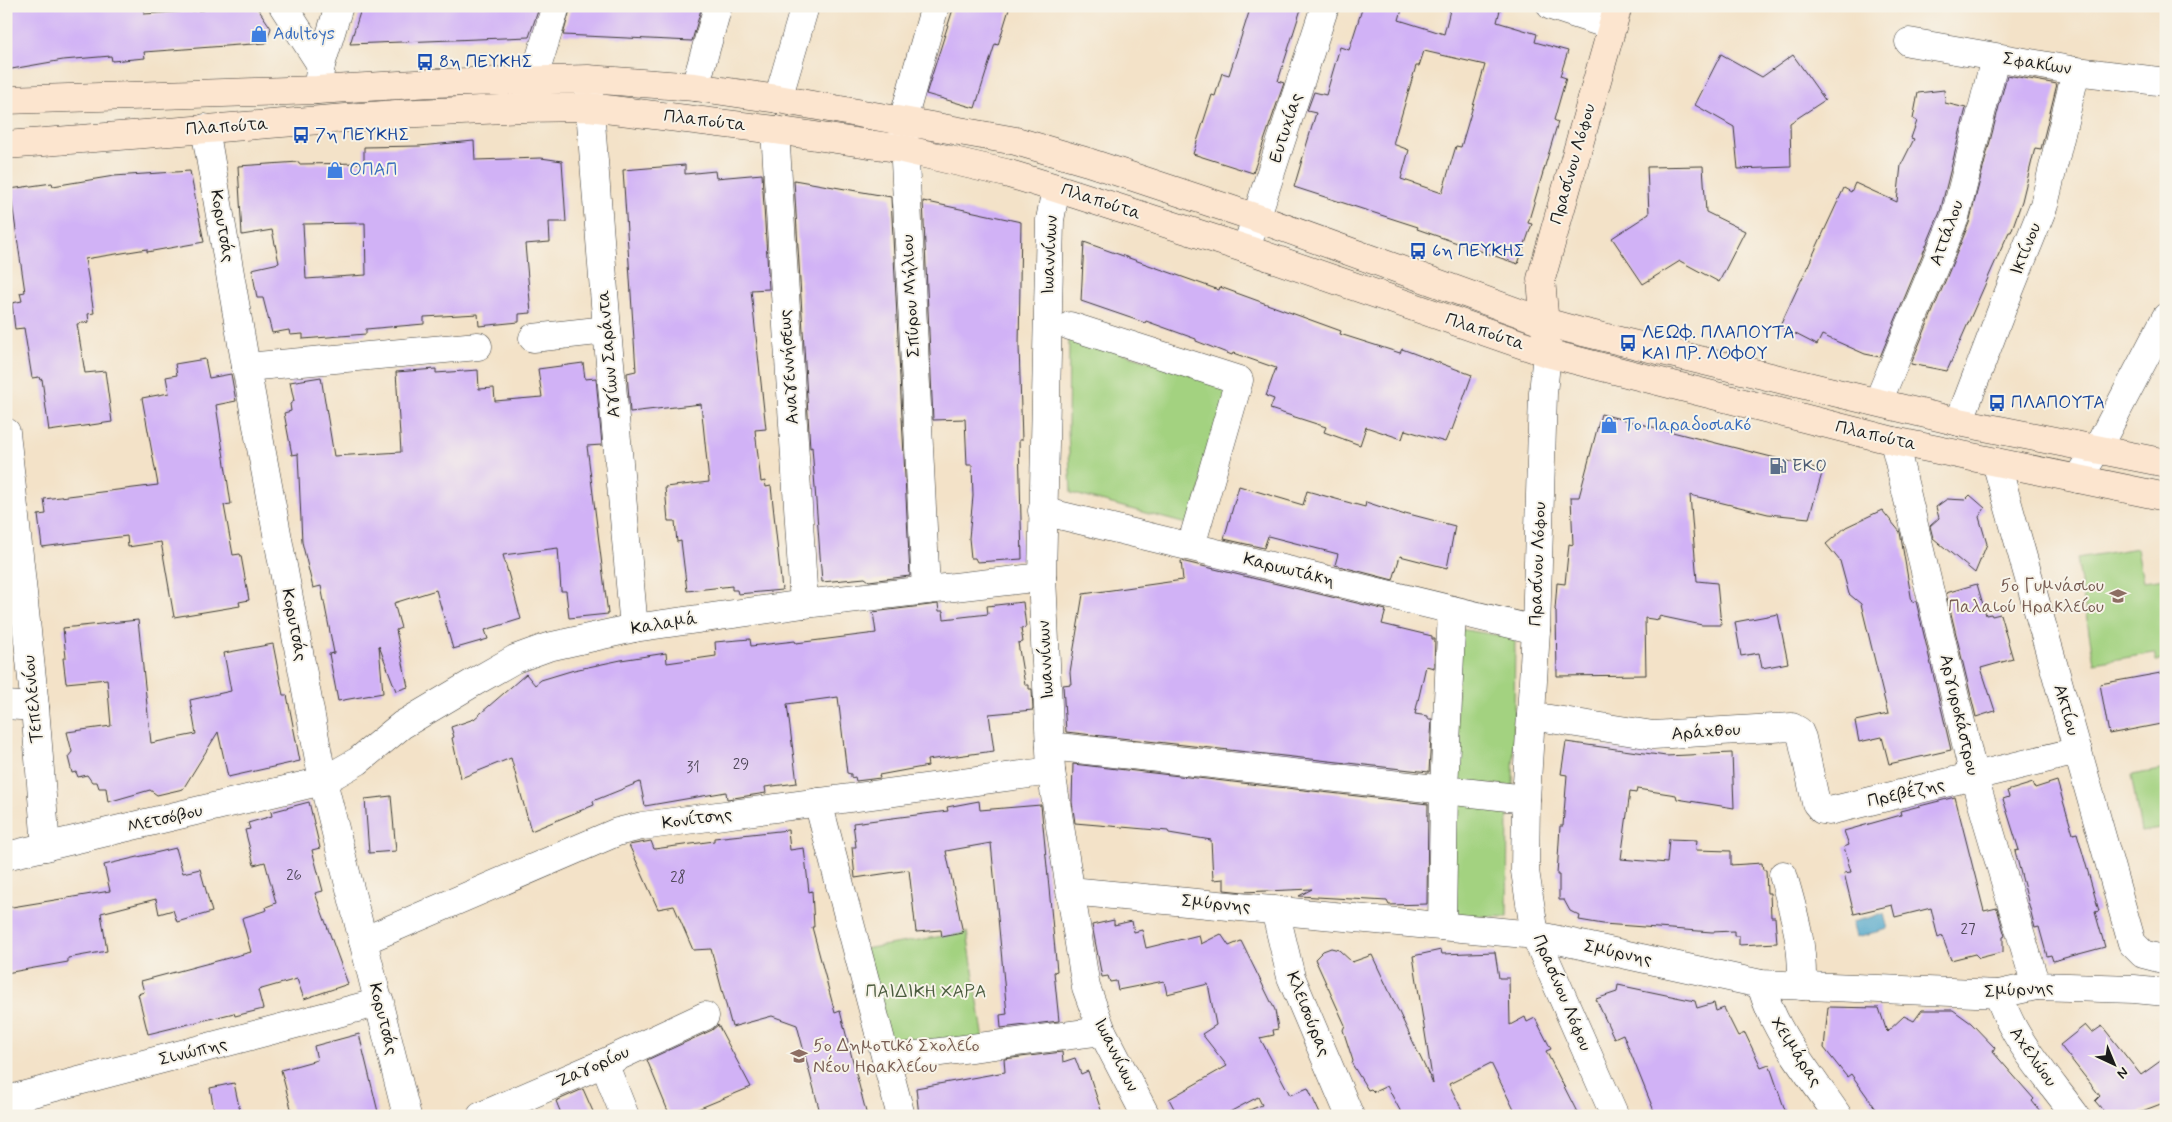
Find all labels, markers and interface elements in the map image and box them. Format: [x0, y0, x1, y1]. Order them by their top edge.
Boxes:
place label: Adultoys [273, 22, 335, 46]
shop icon: Adultoys [249, 24, 269, 44]
street label: Σφακίων [2001, 47, 2073, 81]
place label: 8η ΠΕΥΚΗΣ [439, 50, 533, 74]
bus stop icon: 8η ΠΕΥΚΗΣ [415, 52, 435, 72]
street label: Ευτυχίας [1263, 90, 1309, 166]
street label: Πρασίνου Λόφου [1544, 101, 1602, 227]
street label: Πλαπούτα [662, 104, 748, 138]
street label: Πλαπούτα [185, 112, 269, 142]
place label: 7η ΠΕΥΚΗΣ [315, 123, 410, 147]
bus stop icon: 7η ΠΕΥΚΗΣ [291, 125, 311, 145]
place label: ΟΠΑΠ [349, 158, 397, 182]
shop icon: ΟΠΑΠ [325, 160, 345, 180]
street label: Πλαπούτα [1058, 178, 1144, 226]
street label: Κορυτσάς [204, 188, 240, 264]
street label: Αττάλου [1924, 197, 1970, 269]
street label: Ιωαννίνων [1036, 215, 1064, 295]
street label: Ικτίνου [2005, 219, 2047, 279]
street label: Σπύρου Μήλιου [896, 234, 926, 358]
place label: 6η ΠΕΥΚΗΣ [1432, 239, 1525, 263]
bus stop icon: 6η ΠΕΥΚΗΣ [1408, 241, 1428, 261]
street label: Αγίων Σαράντα [591, 289, 627, 419]
street label: Πλαπούτα [1442, 307, 1528, 357]
street label: Αναγεννήσεως [773, 309, 805, 425]
place label: ΛΕΩΦ. ΠΛΑΠΟΥΤΑ ΚΑΙ ΠΡ. ΛΟΦΟΥ [1642, 321, 1795, 366]
bus stop icon: ΛΕΩΦ. ΠΛΑΠΟΥΤΑ ΚΑΙ ΠΡ. ΛΟΦΟΥ [1618, 333, 1638, 353]
place label: ΠΛΑΠΟΥΤΑ [2011, 391, 2105, 415]
bus stop icon: ΠΛΑΠΟΥΤΑ [1987, 393, 2007, 413]
place label: Το Παραδοσιακό [1623, 413, 1751, 437]
shop icon: Το Παραδοσιακό [1599, 415, 1619, 435]
street label: Πλαπούτα [1833, 415, 1919, 457]
place label: EKO [1792, 454, 1827, 478]
fuel station icon: EKO [1768, 456, 1788, 476]
street label: Πρασίνου Λόφου [1524, 501, 1552, 627]
street label: Καρυωτάκη [1241, 547, 1337, 593]
place label: 5ο Γυμνάσιου Παλαιού Ηρακλείου [1948, 574, 2104, 619]
school or university icon: 5ο Γυμνάσιου Παλαιού Ηρακλείου [2108, 586, 2128, 606]
street label: Κορυτσάς [275, 587, 313, 663]
street label: Καλαμά [629, 607, 699, 641]
street label: Ιωαννίνων [1032, 620, 1060, 700]
street label: Αργυροκάστρου [1933, 652, 1985, 778]
street label: Τεπελενίου [17, 654, 49, 744]
street label: Ακτίου [2047, 682, 2085, 738]
street label: Αράχθου [1671, 718, 1741, 746]
house number: 29 [733, 755, 749, 775]
house number: 31 [686, 758, 700, 778]
street label: Πρεβέζης [1865, 771, 1947, 814]
street label: Μετσόβου [125, 799, 205, 839]
street label: Κονίτσης [660, 802, 734, 836]
house number: 26 [286, 866, 302, 886]
house number: 28 [670, 868, 686, 888]
street label: Σμύρνης [1180, 889, 1252, 919]
house number: 27 [1961, 920, 1976, 940]
street label: Πρασίνου Λόφου [1527, 931, 1597, 1055]
street label: Σμύρνης [1582, 934, 1654, 972]
street label: Κλεισούρας [1280, 968, 1336, 1060]
street label: Σμύρνης [1984, 976, 2054, 1004]
street label: Κορυτσάς [362, 980, 404, 1058]
park label: ΠΑΙΔΙΚΗ ΧΑΡΑ [865, 980, 987, 1004]
street label: Χειμάρας [1764, 1012, 1828, 1092]
street label: Ιωαννίνων [1088, 1014, 1144, 1096]
street label: Αχελώου [2004, 1022, 2062, 1092]
street label: Σινώπης [156, 1032, 230, 1072]
place label: 5ο Δημοτικό Σχολείο Νέου Ηρακλείου [813, 1034, 980, 1079]
street label: Ζαγορίου [553, 1040, 633, 1094]
north arrow [2090, 1040, 2140, 1090]
school or university icon: 5ο Δημοτικό Σχολείο Νέου Ηρακλείου [789, 1046, 809, 1066]
text: N [2113, 1063, 2132, 1082]

